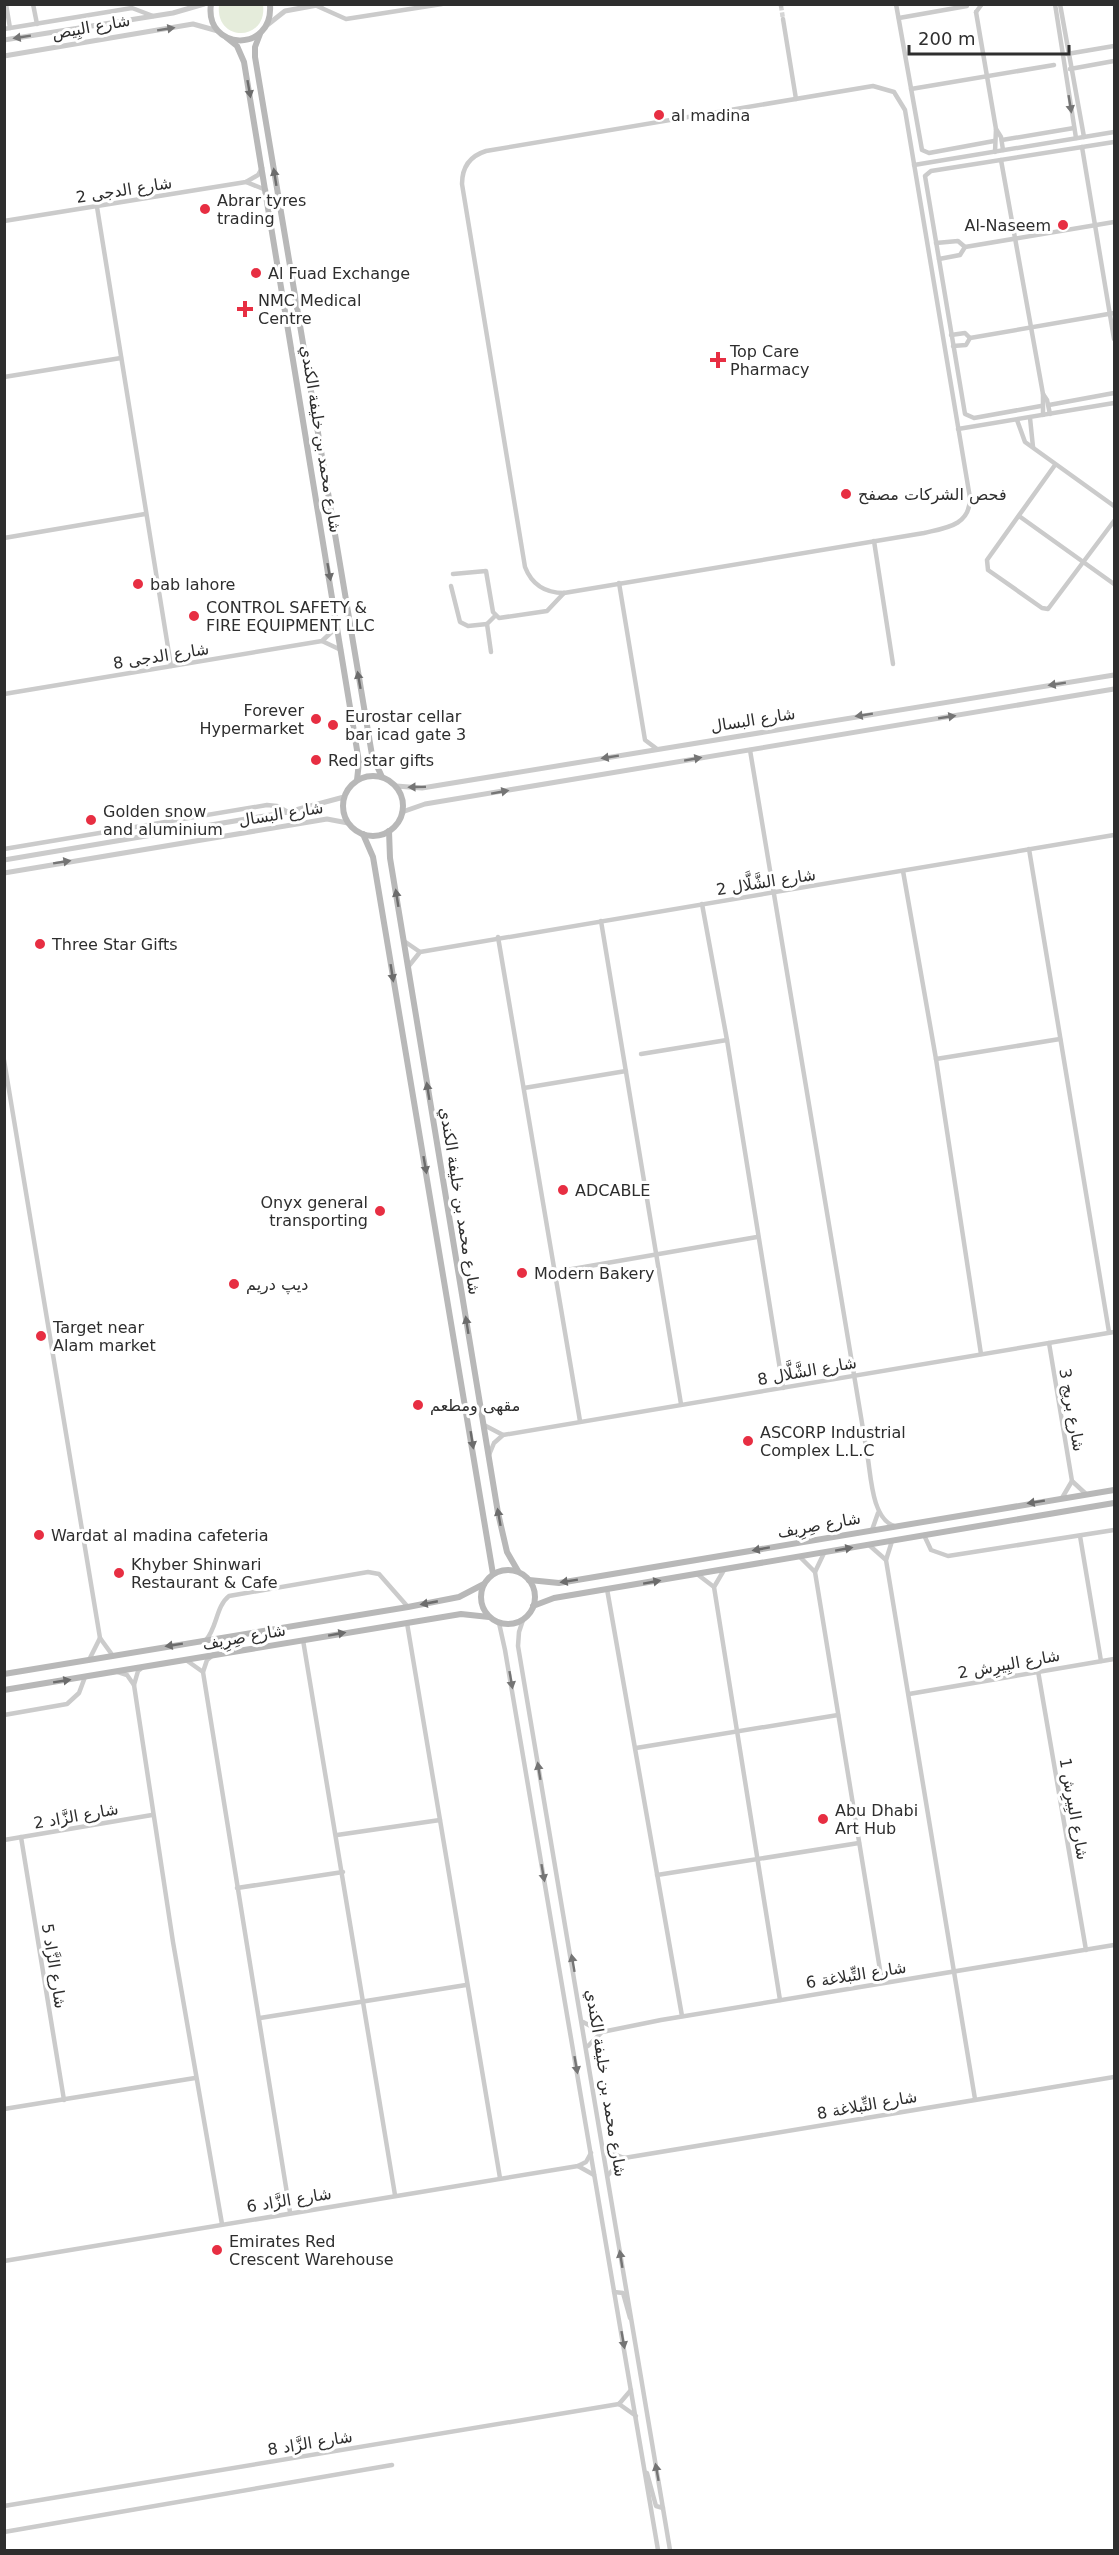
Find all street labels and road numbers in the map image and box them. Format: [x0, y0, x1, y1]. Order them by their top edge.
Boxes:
street label: شارع البِيص [50, 11, 132, 45]
street label: شارع الدجى 2 [75, 173, 173, 208]
street label: شارع محمد بن خليفة الكندي [296, 344, 345, 534]
street label: شارع الدجى 8 [112, 639, 210, 674]
street label: شارع البسال [709, 704, 797, 737]
street label: شارع البسال [237, 798, 325, 831]
street label: شارع الشَّلَّال 2 [714, 859, 817, 900]
street label: شارع محمد بن خليفة الكندي [435, 1106, 484, 1296]
street label: شارع الشَّلَّال 8 [755, 1347, 858, 1390]
street label: شارع بريج 3 [1054, 1367, 1089, 1453]
street label: شارع صِرِيف [776, 1508, 863, 1545]
street label: شارع صِرِيف [201, 1620, 288, 1657]
street label: شارع البِيرِش 2 [957, 1646, 1062, 1685]
street label: شارع البِيرِش 1 [1053, 1757, 1092, 1862]
street label: شارع الزَّاد 2 [32, 1799, 120, 1834]
street label: شارع الزَّاد 5 [37, 1922, 71, 2010]
street label: شارع التِّبلاغة 6 [804, 1957, 908, 1993]
street label: شارع محمد بن خليفة الكندي [581, 1988, 630, 2178]
street label: شارع التِّبلاغة 8 [815, 2086, 919, 2124]
street label: شارع الزَّاد 6 [245, 2183, 333, 2217]
street label: شارع الزَّاد 8 [266, 2426, 354, 2460]

